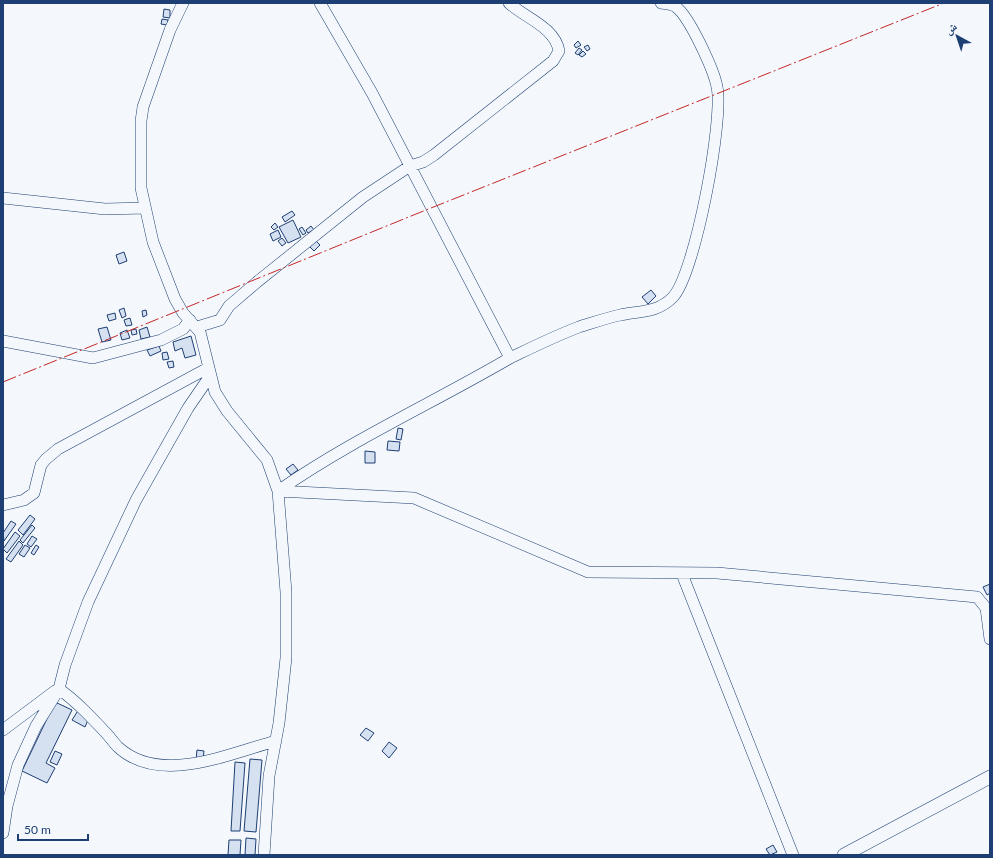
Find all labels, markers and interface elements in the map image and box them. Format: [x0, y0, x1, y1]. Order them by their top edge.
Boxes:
north arrow [937, 16, 977, 56]
text: ش [942, 19, 960, 38]
scale bar [18, 816, 88, 842]
text: 50 m [24, 822, 51, 837]

